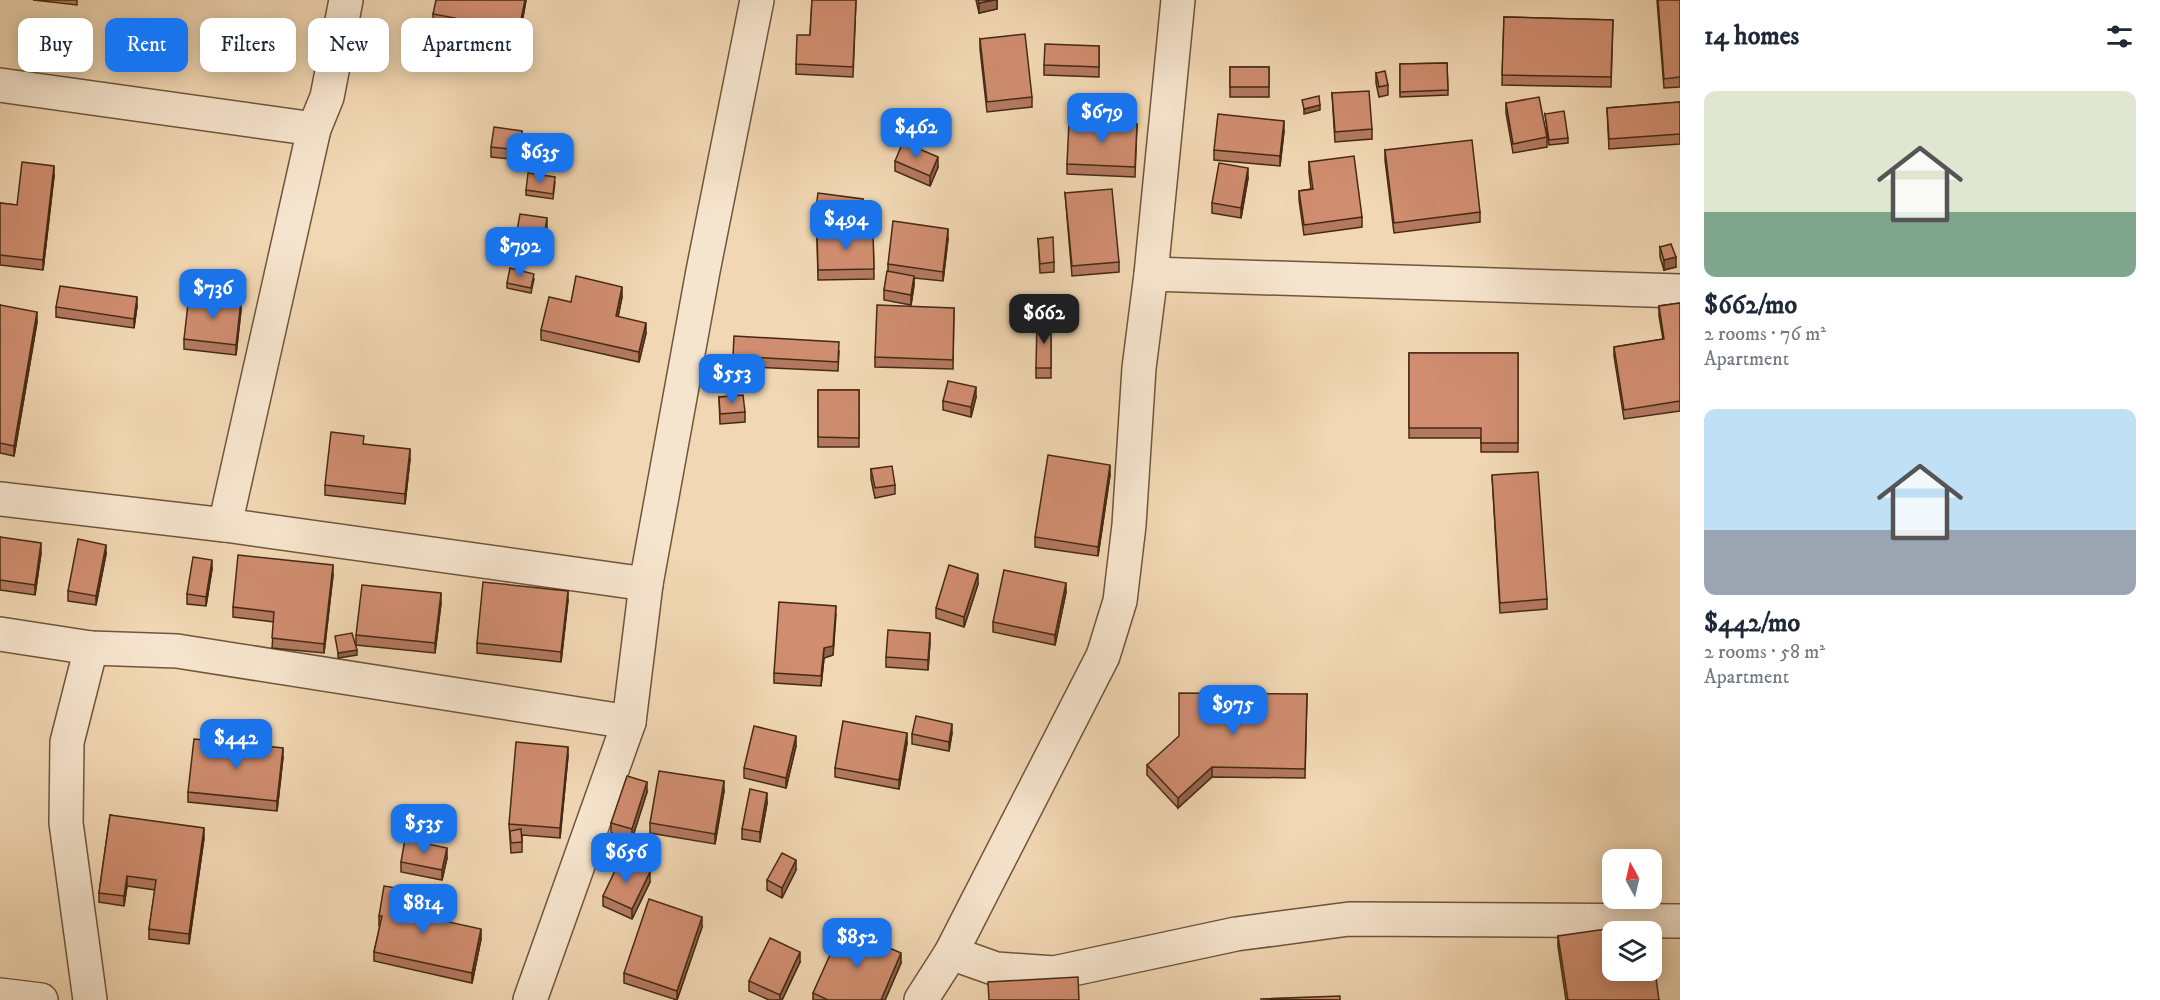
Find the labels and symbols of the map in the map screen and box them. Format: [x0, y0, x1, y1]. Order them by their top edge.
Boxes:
pin: $679 [1066, 93, 1138, 144]
pin: $462 [880, 108, 952, 159]
pin: $635 [504, 133, 576, 184]
pin: $494 [810, 200, 882, 251]
pin: $792 [484, 227, 556, 278]
pin: $736 [177, 269, 249, 320]
pin: $662 [1008, 294, 1080, 345]
pin: $553 [696, 354, 768, 405]
pin: $975 [1197, 685, 1269, 736]
pin: $442 [200, 719, 272, 770]
pin: $535 [388, 804, 460, 855]
pin: $656 [590, 833, 662, 884]
north arrow [1602, 849, 1662, 909]
pin: $814 [387, 884, 459, 935]
pin: $852 [821, 918, 893, 969]

